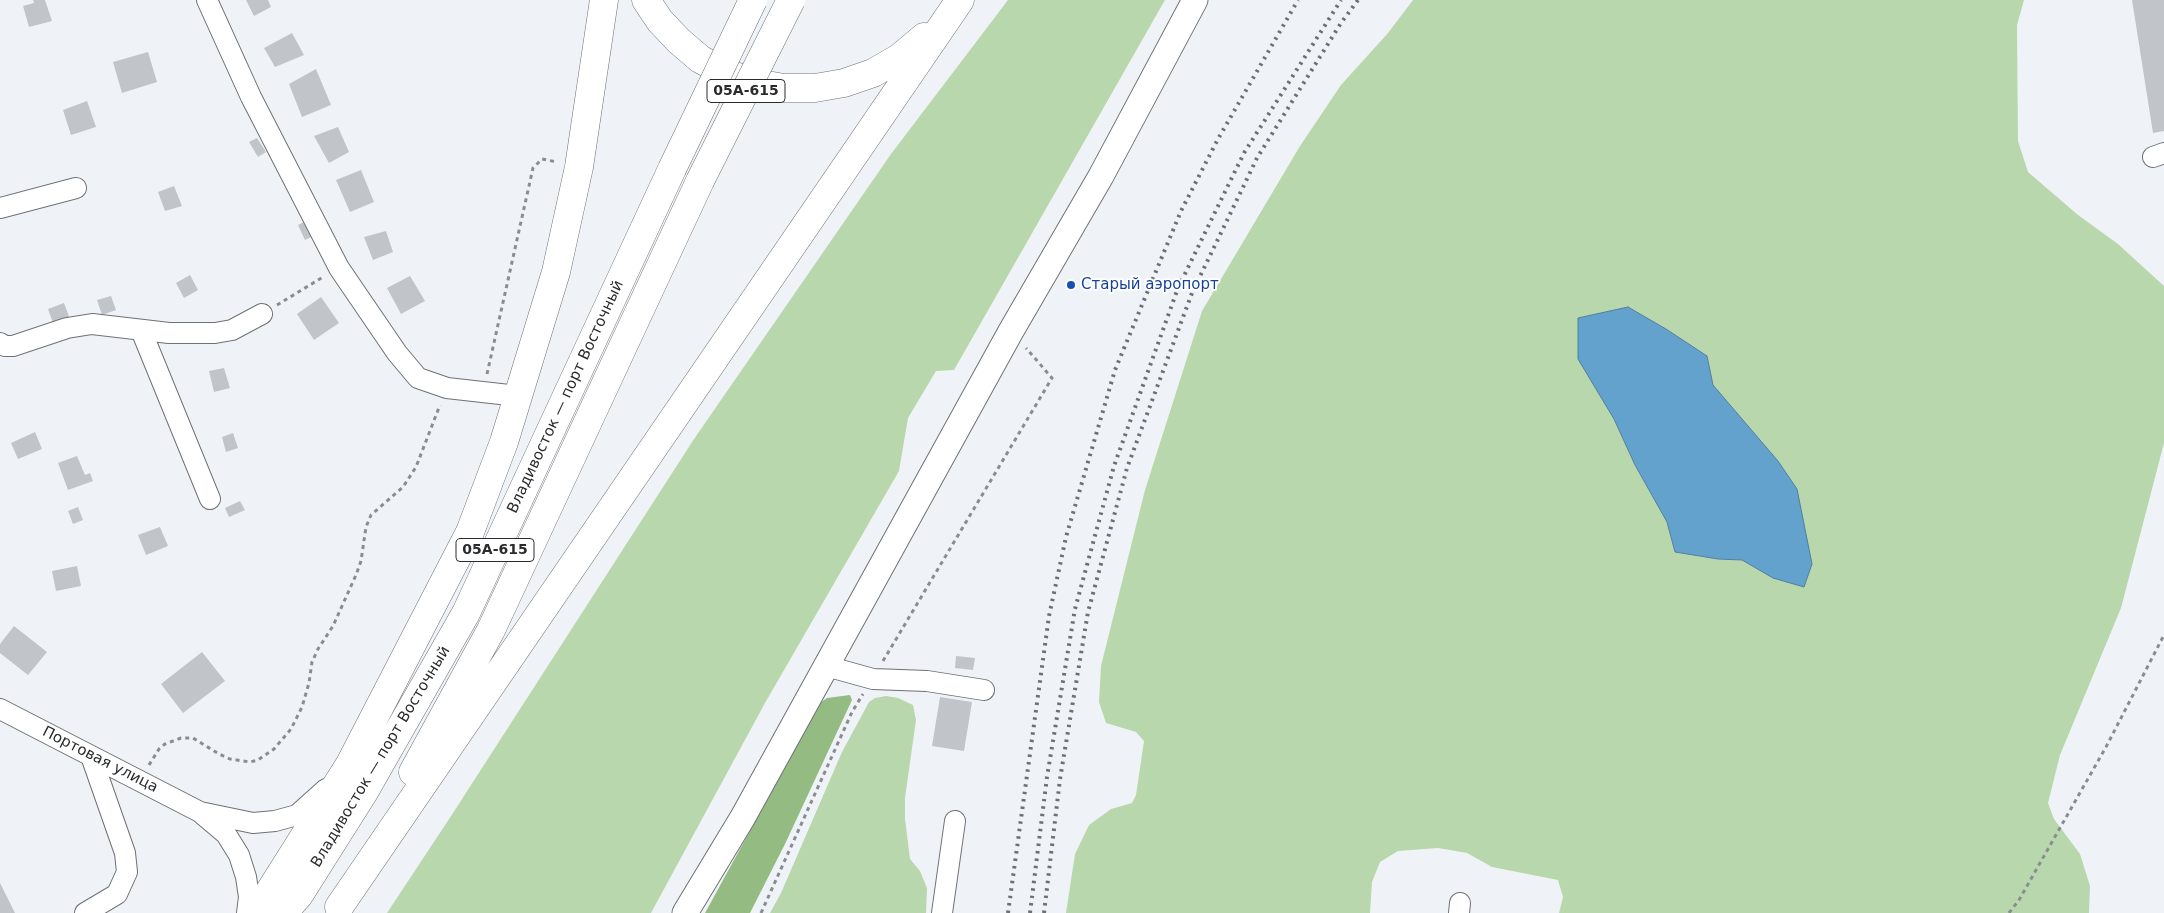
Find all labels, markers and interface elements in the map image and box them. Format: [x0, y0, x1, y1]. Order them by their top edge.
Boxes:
road number: 05А-615 [707, 80, 785, 102]
place label: Старый аэропорт [1081, 276, 1219, 294]
street label: Владивосток — порт Восточный [504, 278, 628, 516]
marker: Старый аэропорт [1065, 279, 1077, 291]
road number: 05А-615 [456, 538, 534, 562]
street label: Владивосток — порт Восточный [308, 643, 454, 871]
street label: Портовая улица [39, 723, 161, 797]

